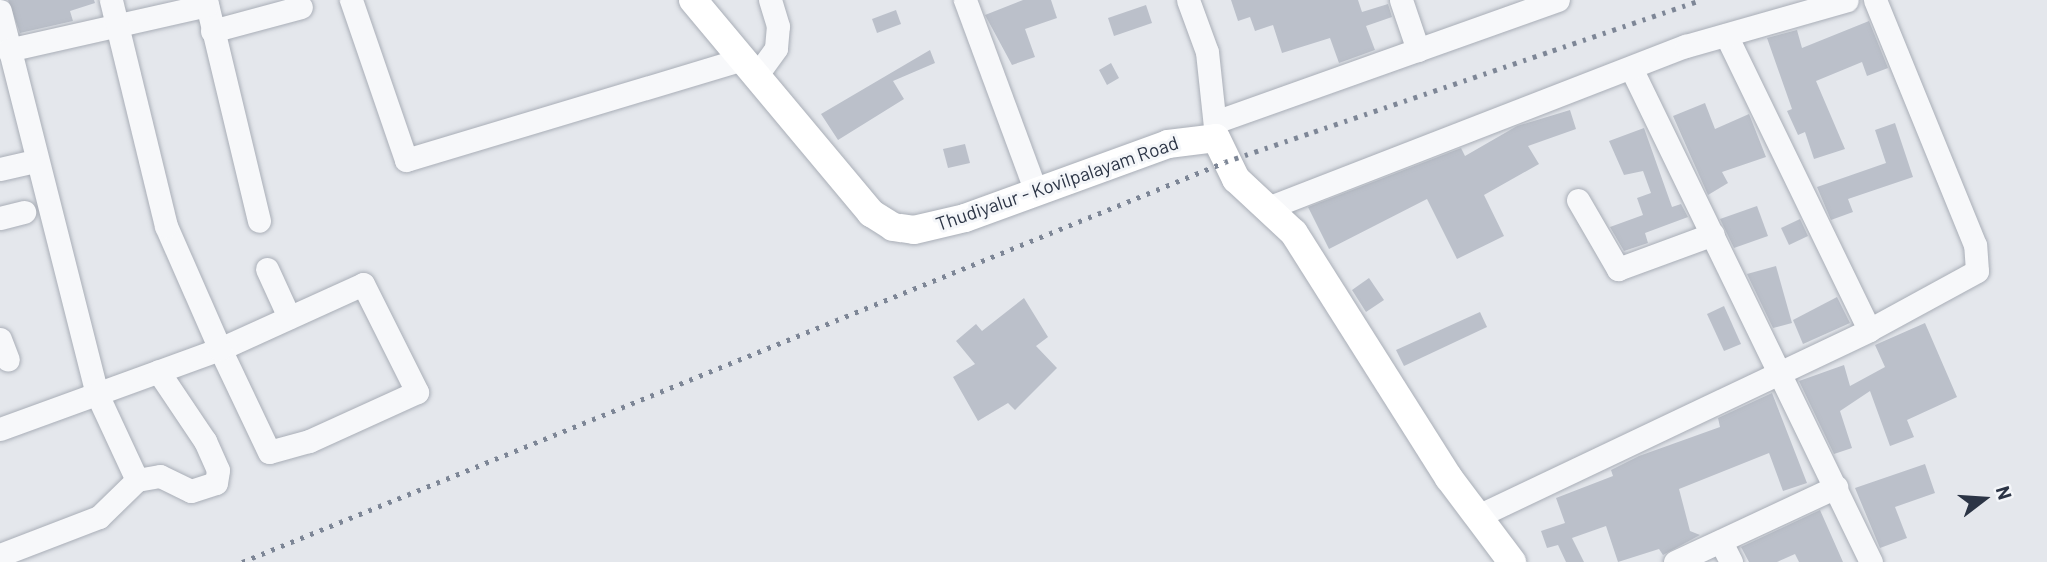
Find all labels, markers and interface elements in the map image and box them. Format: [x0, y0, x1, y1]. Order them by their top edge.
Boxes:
street label: Thudiyalur - Kovilpalayam Road [933, 131, 1181, 235]
north arrow [1949, 464, 2019, 534]
text: N [1992, 483, 2017, 502]

